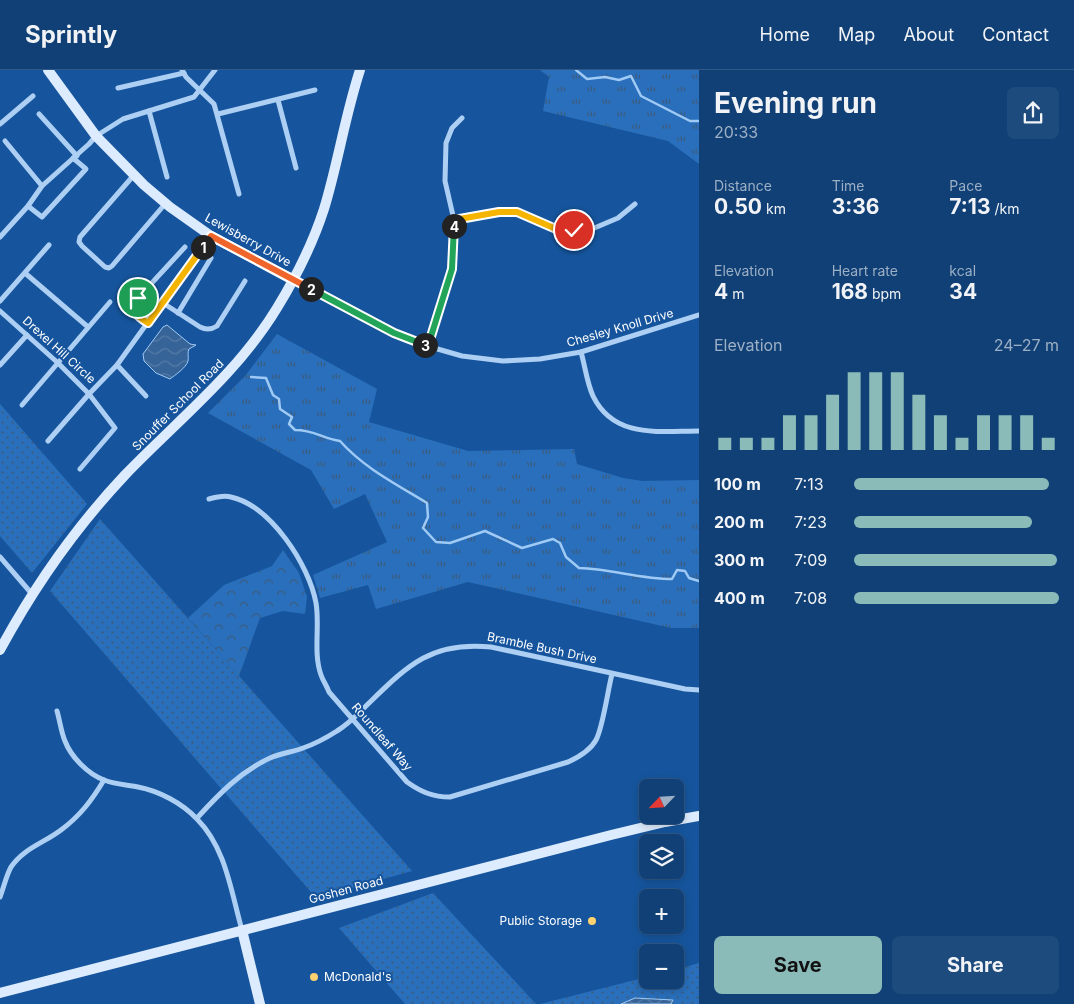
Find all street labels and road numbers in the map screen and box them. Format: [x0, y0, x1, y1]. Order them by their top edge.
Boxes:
street label: Lewisberry Drive [203, 210, 294, 269]
street label: Chesley Knoll Drive [565, 305, 675, 350]
street label: Drexel Hill Circle [20, 313, 99, 386]
street label: Snouffer School Road [129, 356, 227, 454]
street label: Bramble Bush Drive [486, 629, 598, 666]
street label: Roundleaf Way [349, 700, 416, 774]
street label: Goshen Road [307, 872, 385, 907]

